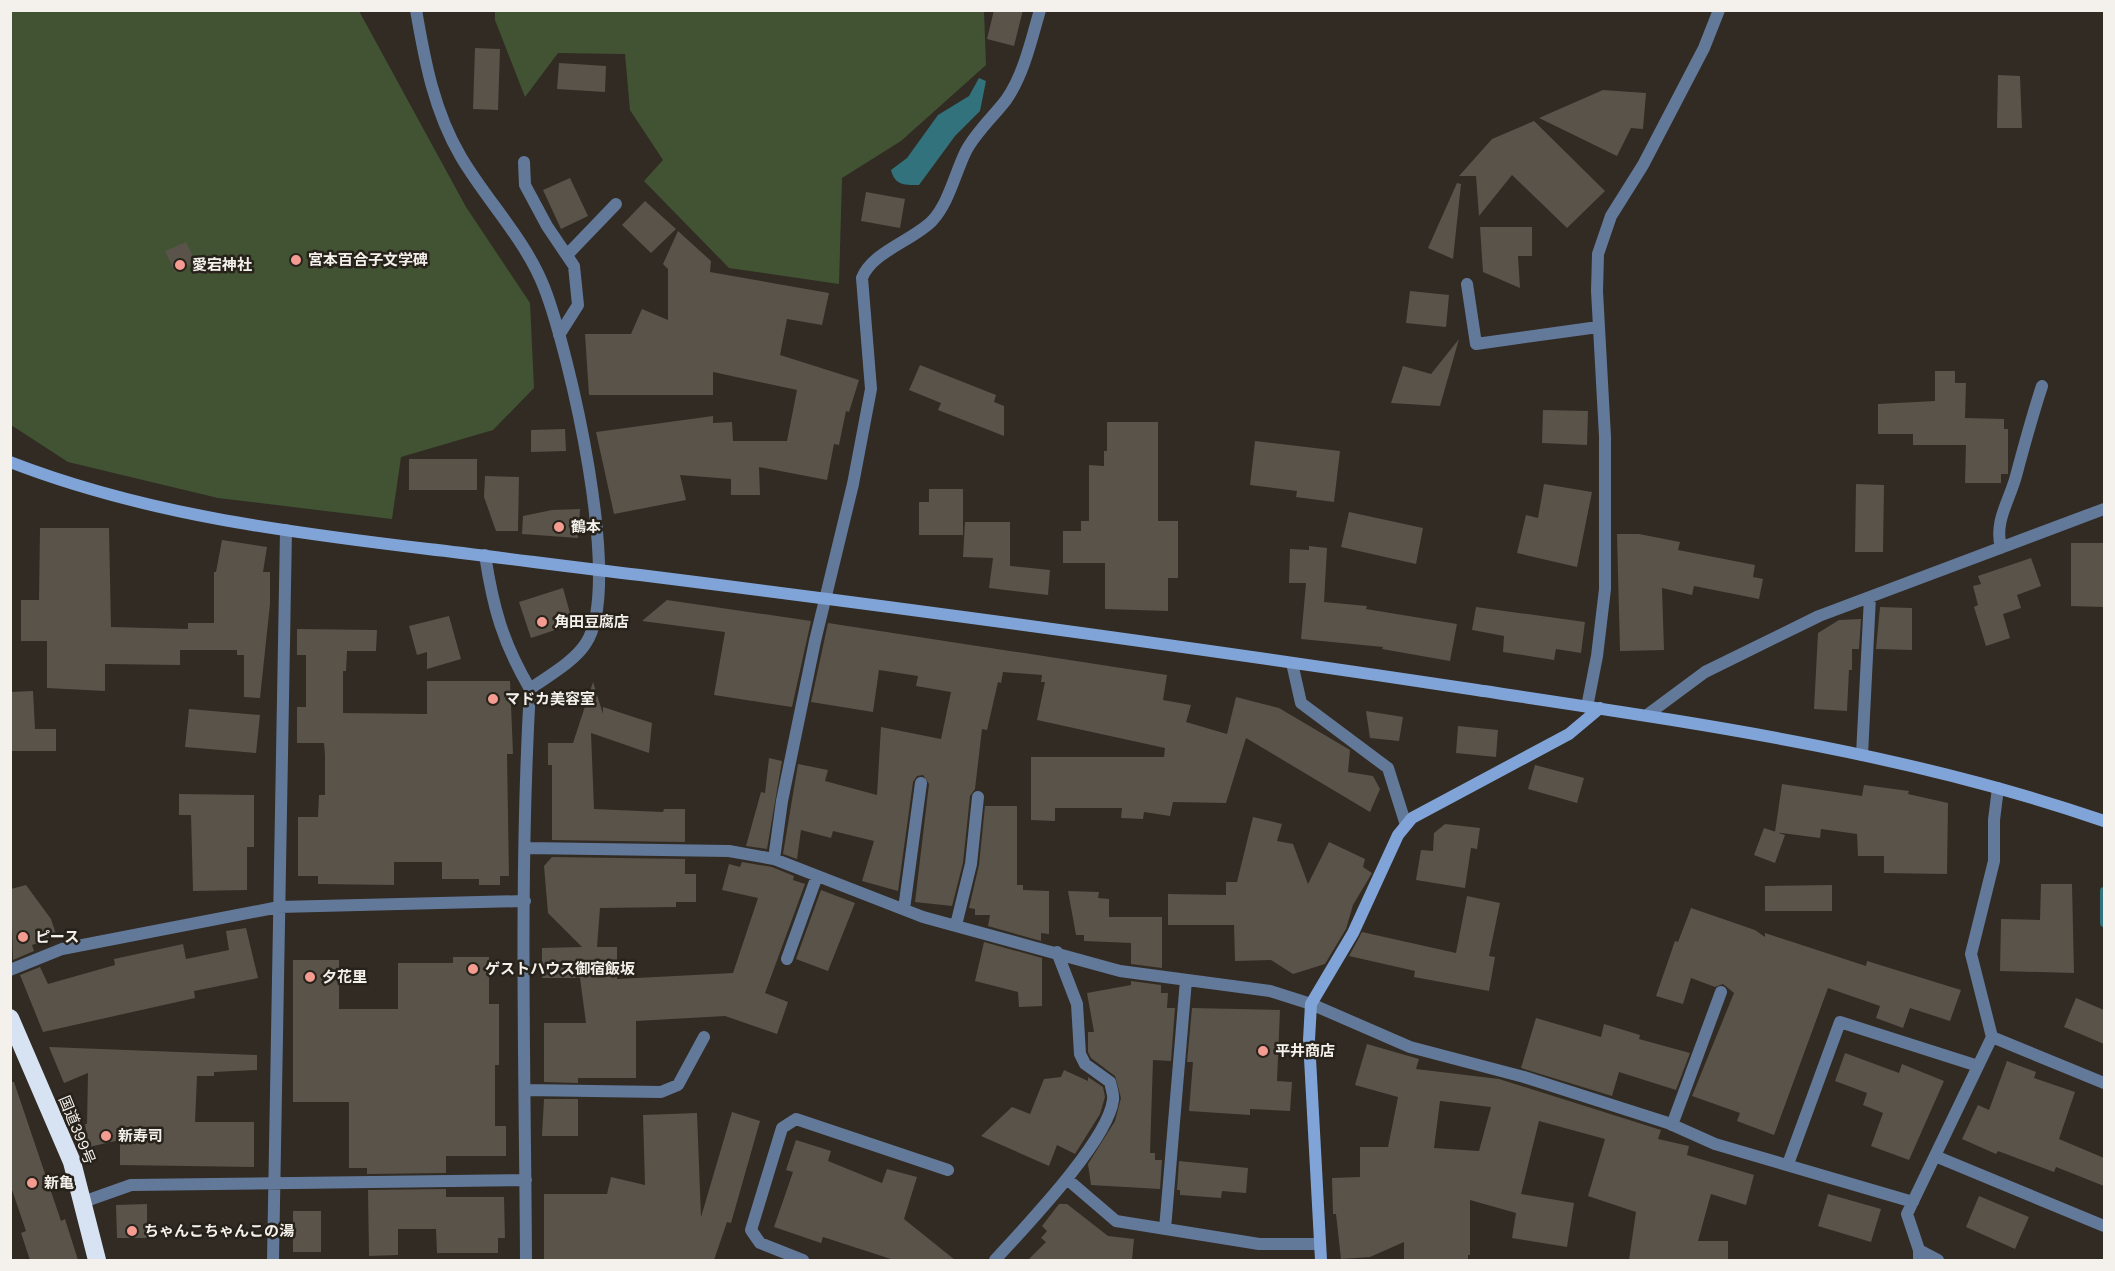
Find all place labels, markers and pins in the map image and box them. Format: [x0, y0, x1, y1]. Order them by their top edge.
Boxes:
place label: 宮本百合子文学碑 [308, 250, 428, 270]
marker: 宮本百合子文学碑 [289, 253, 303, 267]
place label: 愛宕神社 [192, 255, 252, 275]
marker: 愛宕神社 [173, 258, 187, 272]
place label: 鶴本 [571, 517, 601, 537]
marker: 鶴本 [552, 520, 566, 534]
place label: 角田豆腐店 [554, 612, 629, 632]
marker: 角田豆腐店 [535, 615, 549, 629]
place label: マドカ美容室 [505, 689, 595, 709]
marker: マドカ美容室 [486, 692, 500, 706]
place label: ピース [35, 927, 79, 947]
marker: ピース [16, 930, 30, 944]
place label: ゲストハウス御宿飯坂 [485, 959, 635, 979]
marker: ゲストハウス御宿飯坂 [466, 962, 480, 976]
place label: 夕花里 [322, 967, 367, 987]
marker: 夕花里 [303, 970, 317, 984]
place label: 平井商店 [1275, 1041, 1335, 1061]
marker: 平井商店 [1256, 1044, 1270, 1058]
place label: 新寿司 [118, 1126, 163, 1146]
marker: 新寿司 [99, 1129, 113, 1143]
place label: 新亀 [44, 1173, 74, 1193]
marker: 新亀 [25, 1176, 39, 1190]
place label: ちゃんこちゃんこの湯 [144, 1221, 294, 1241]
marker: ちゃんこちゃんこの湯 [125, 1224, 139, 1238]

